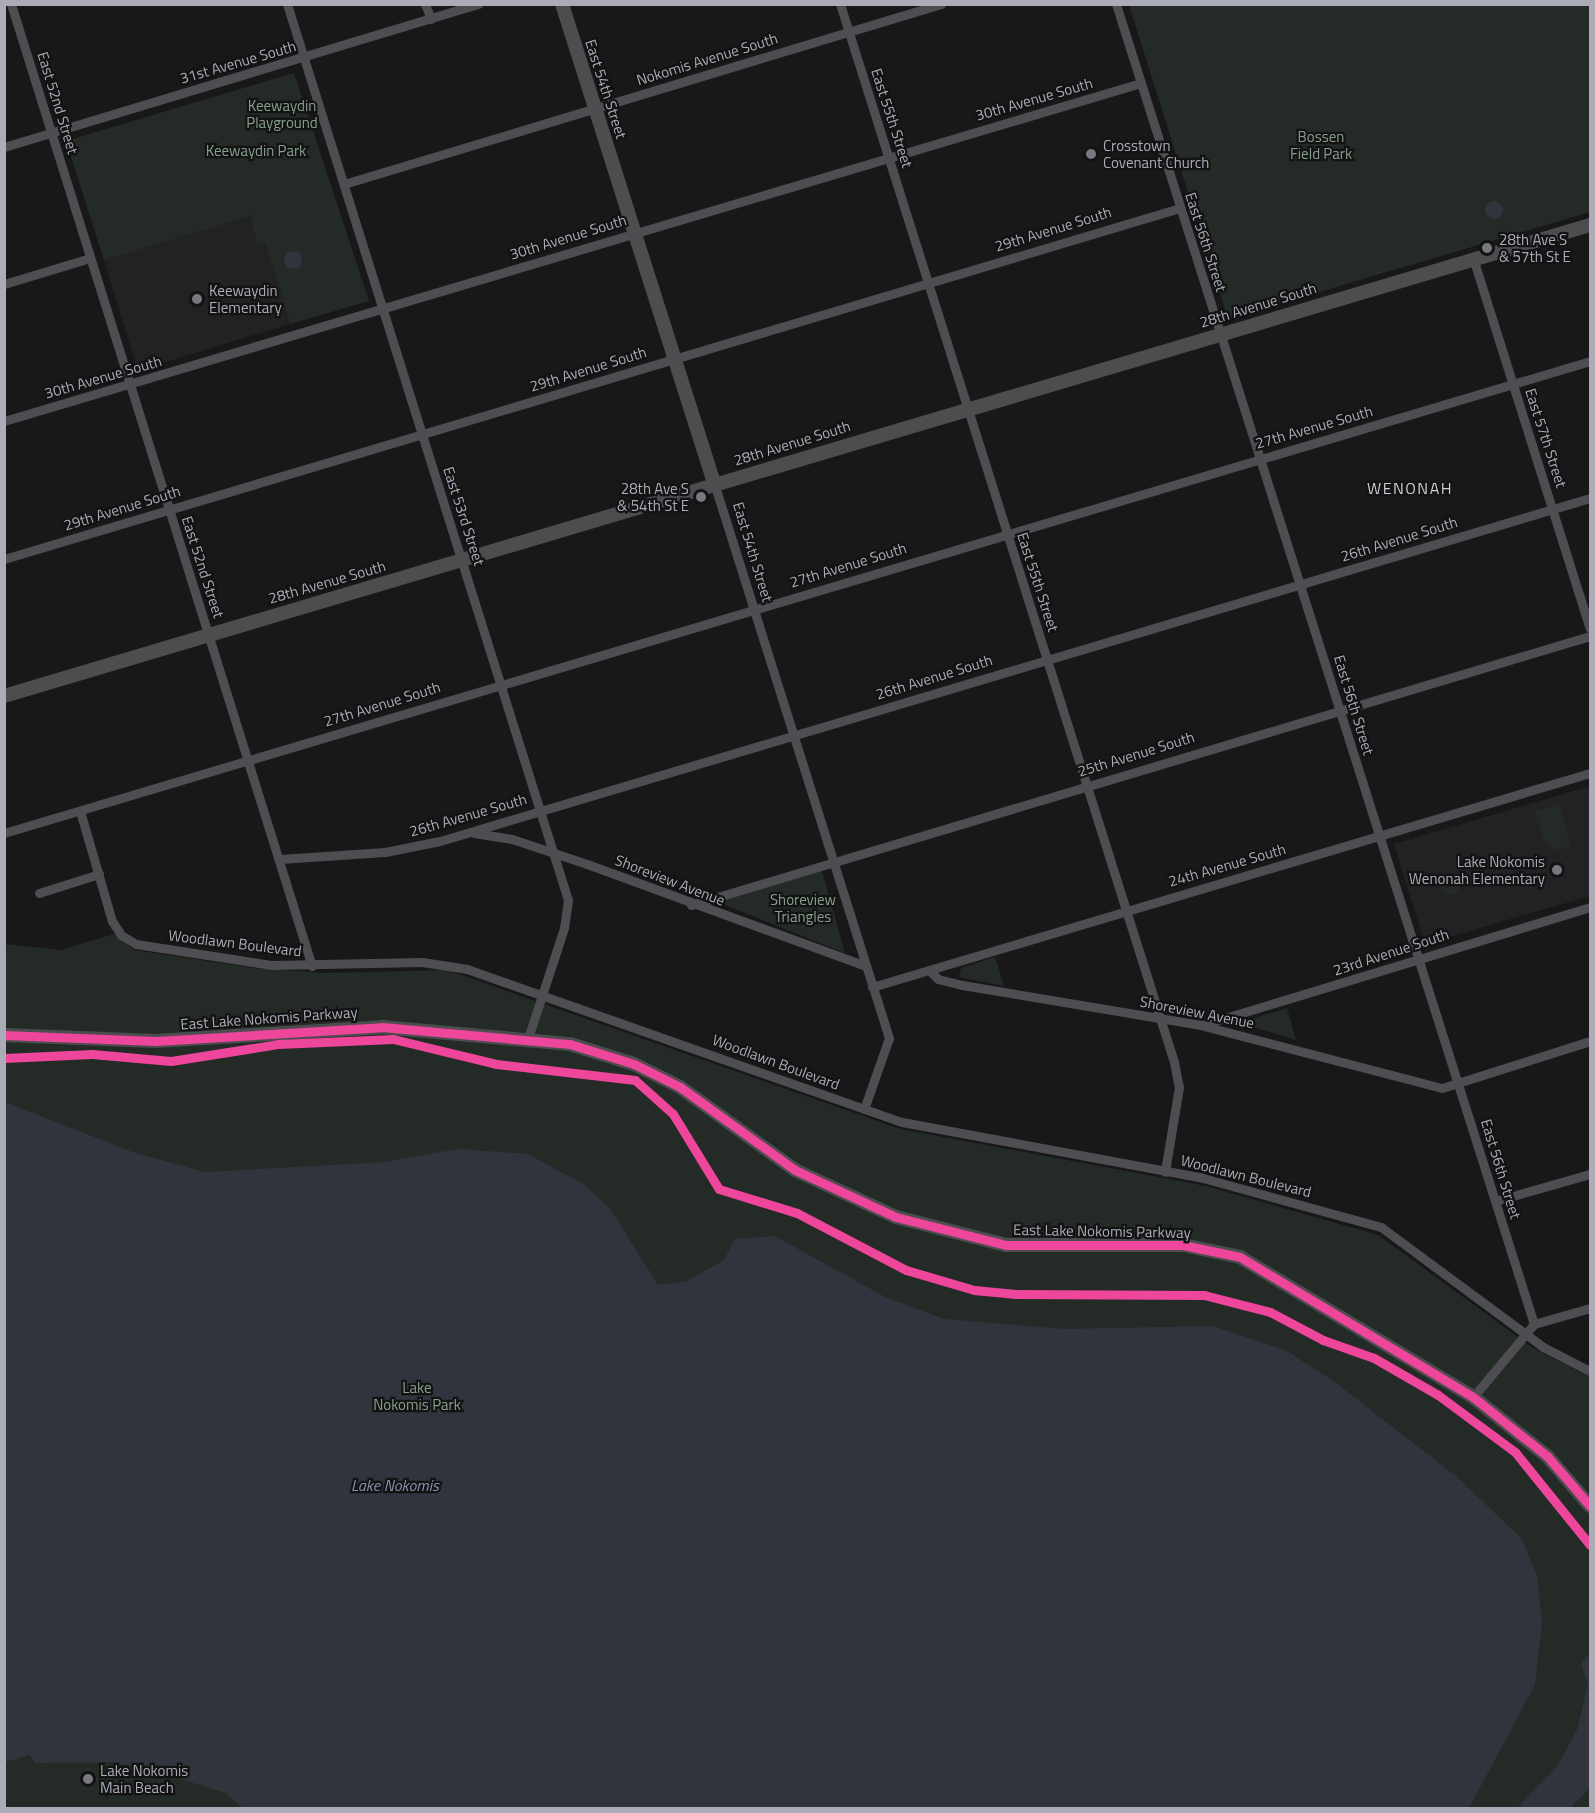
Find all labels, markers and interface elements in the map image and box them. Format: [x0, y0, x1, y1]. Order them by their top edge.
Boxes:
street label: Nokomis Avenue South [634, 29, 780, 89]
street label: 31st Avenue South [178, 37, 298, 87]
street label: East 54th Street [581, 37, 631, 141]
street label: East 52nd Street [34, 50, 82, 156]
street label: East 55th Street [867, 66, 917, 170]
street label: 30th Avenue South [973, 74, 1095, 124]
park label: Keewaydin Playground [246, 96, 318, 131]
park label: Bossen Field Park [1290, 127, 1352, 162]
place label: Crosstown Covenant Church [1103, 136, 1209, 171]
park label: Keewaydin Park [206, 142, 306, 160]
marker: Crosstown Covenant Church [1084, 147, 1098, 161]
street label: East 56th Street [1181, 190, 1231, 294]
street label: 29th Avenue South [993, 203, 1113, 255]
street label: 30th Avenue South [508, 211, 628, 263]
place label: 28th Ave S & 57th St E [1499, 230, 1571, 265]
marker: 28th Ave S & 57th St E [1480, 241, 1494, 255]
street label: 28th Avenue South [1198, 279, 1318, 331]
place label: Keewaydin Elementary [209, 281, 282, 316]
marker: Keewaydin Elementary [190, 292, 204, 306]
street label: 29th Avenue South [528, 343, 648, 395]
street label: 30th Avenue South [42, 352, 164, 402]
street label: East 57th Street [1521, 386, 1571, 490]
street label: 27th Avenue South [1253, 402, 1375, 452]
street label: 28th Avenue South [732, 417, 852, 469]
street label: East 53rd Street [440, 464, 488, 568]
district label: WENONAH [1367, 478, 1453, 498]
place label: 28th Ave S & 54th St E [617, 479, 689, 514]
street label: 29th Avenue South [62, 482, 182, 534]
marker: 28th Ave S & 54th St E [694, 490, 708, 504]
street label: East 54th Street [729, 500, 777, 604]
street label: 26th Avenue South [1339, 513, 1459, 565]
street label: East 52nd Street [178, 514, 228, 620]
street label: East 55th Street [1013, 530, 1063, 634]
street label: 27th Avenue South [788, 539, 908, 591]
street label: 28th Avenue South [266, 557, 388, 607]
street label: 26th Avenue South [874, 651, 994, 703]
street label: East 56th Street [1330, 653, 1378, 757]
street label: 27th Avenue South [322, 678, 442, 730]
street label: 25th Avenue South [1076, 728, 1196, 780]
street label: 26th Avenue South [407, 790, 529, 840]
street label: 24th Avenue South [1166, 840, 1288, 890]
street label: Shoreview Avenue [613, 851, 727, 909]
place label: Lake Nokomis Wenonah Elementary [1409, 852, 1545, 887]
marker: Lake Nokomis Wenonah Elementary [1550, 863, 1564, 877]
park label: Shoreview Triangles [770, 890, 836, 925]
street label: 23rd Avenue South [1331, 925, 1451, 979]
street label: Woodlawn Boulevard [167, 926, 303, 960]
street label: Shoreview Avenue [1138, 992, 1256, 1032]
street label: East Lake Nokomis Parkway [180, 1003, 358, 1033]
street label: Woodlawn Boulevard [710, 1031, 842, 1093]
street label: East 56th Street [1477, 1117, 1525, 1221]
street label: Woodlawn Boulevard [1179, 1151, 1313, 1201]
street label: East Lake Nokomis Parkway [1013, 1220, 1191, 1242]
park label: Lake Nokomis Park [373, 1378, 461, 1413]
water label: Lake Nokomis [351, 1475, 439, 1495]
place label: Lake Nokomis Main Beach [100, 1761, 188, 1796]
marker: Lake Nokomis Main Beach [81, 1772, 95, 1786]

